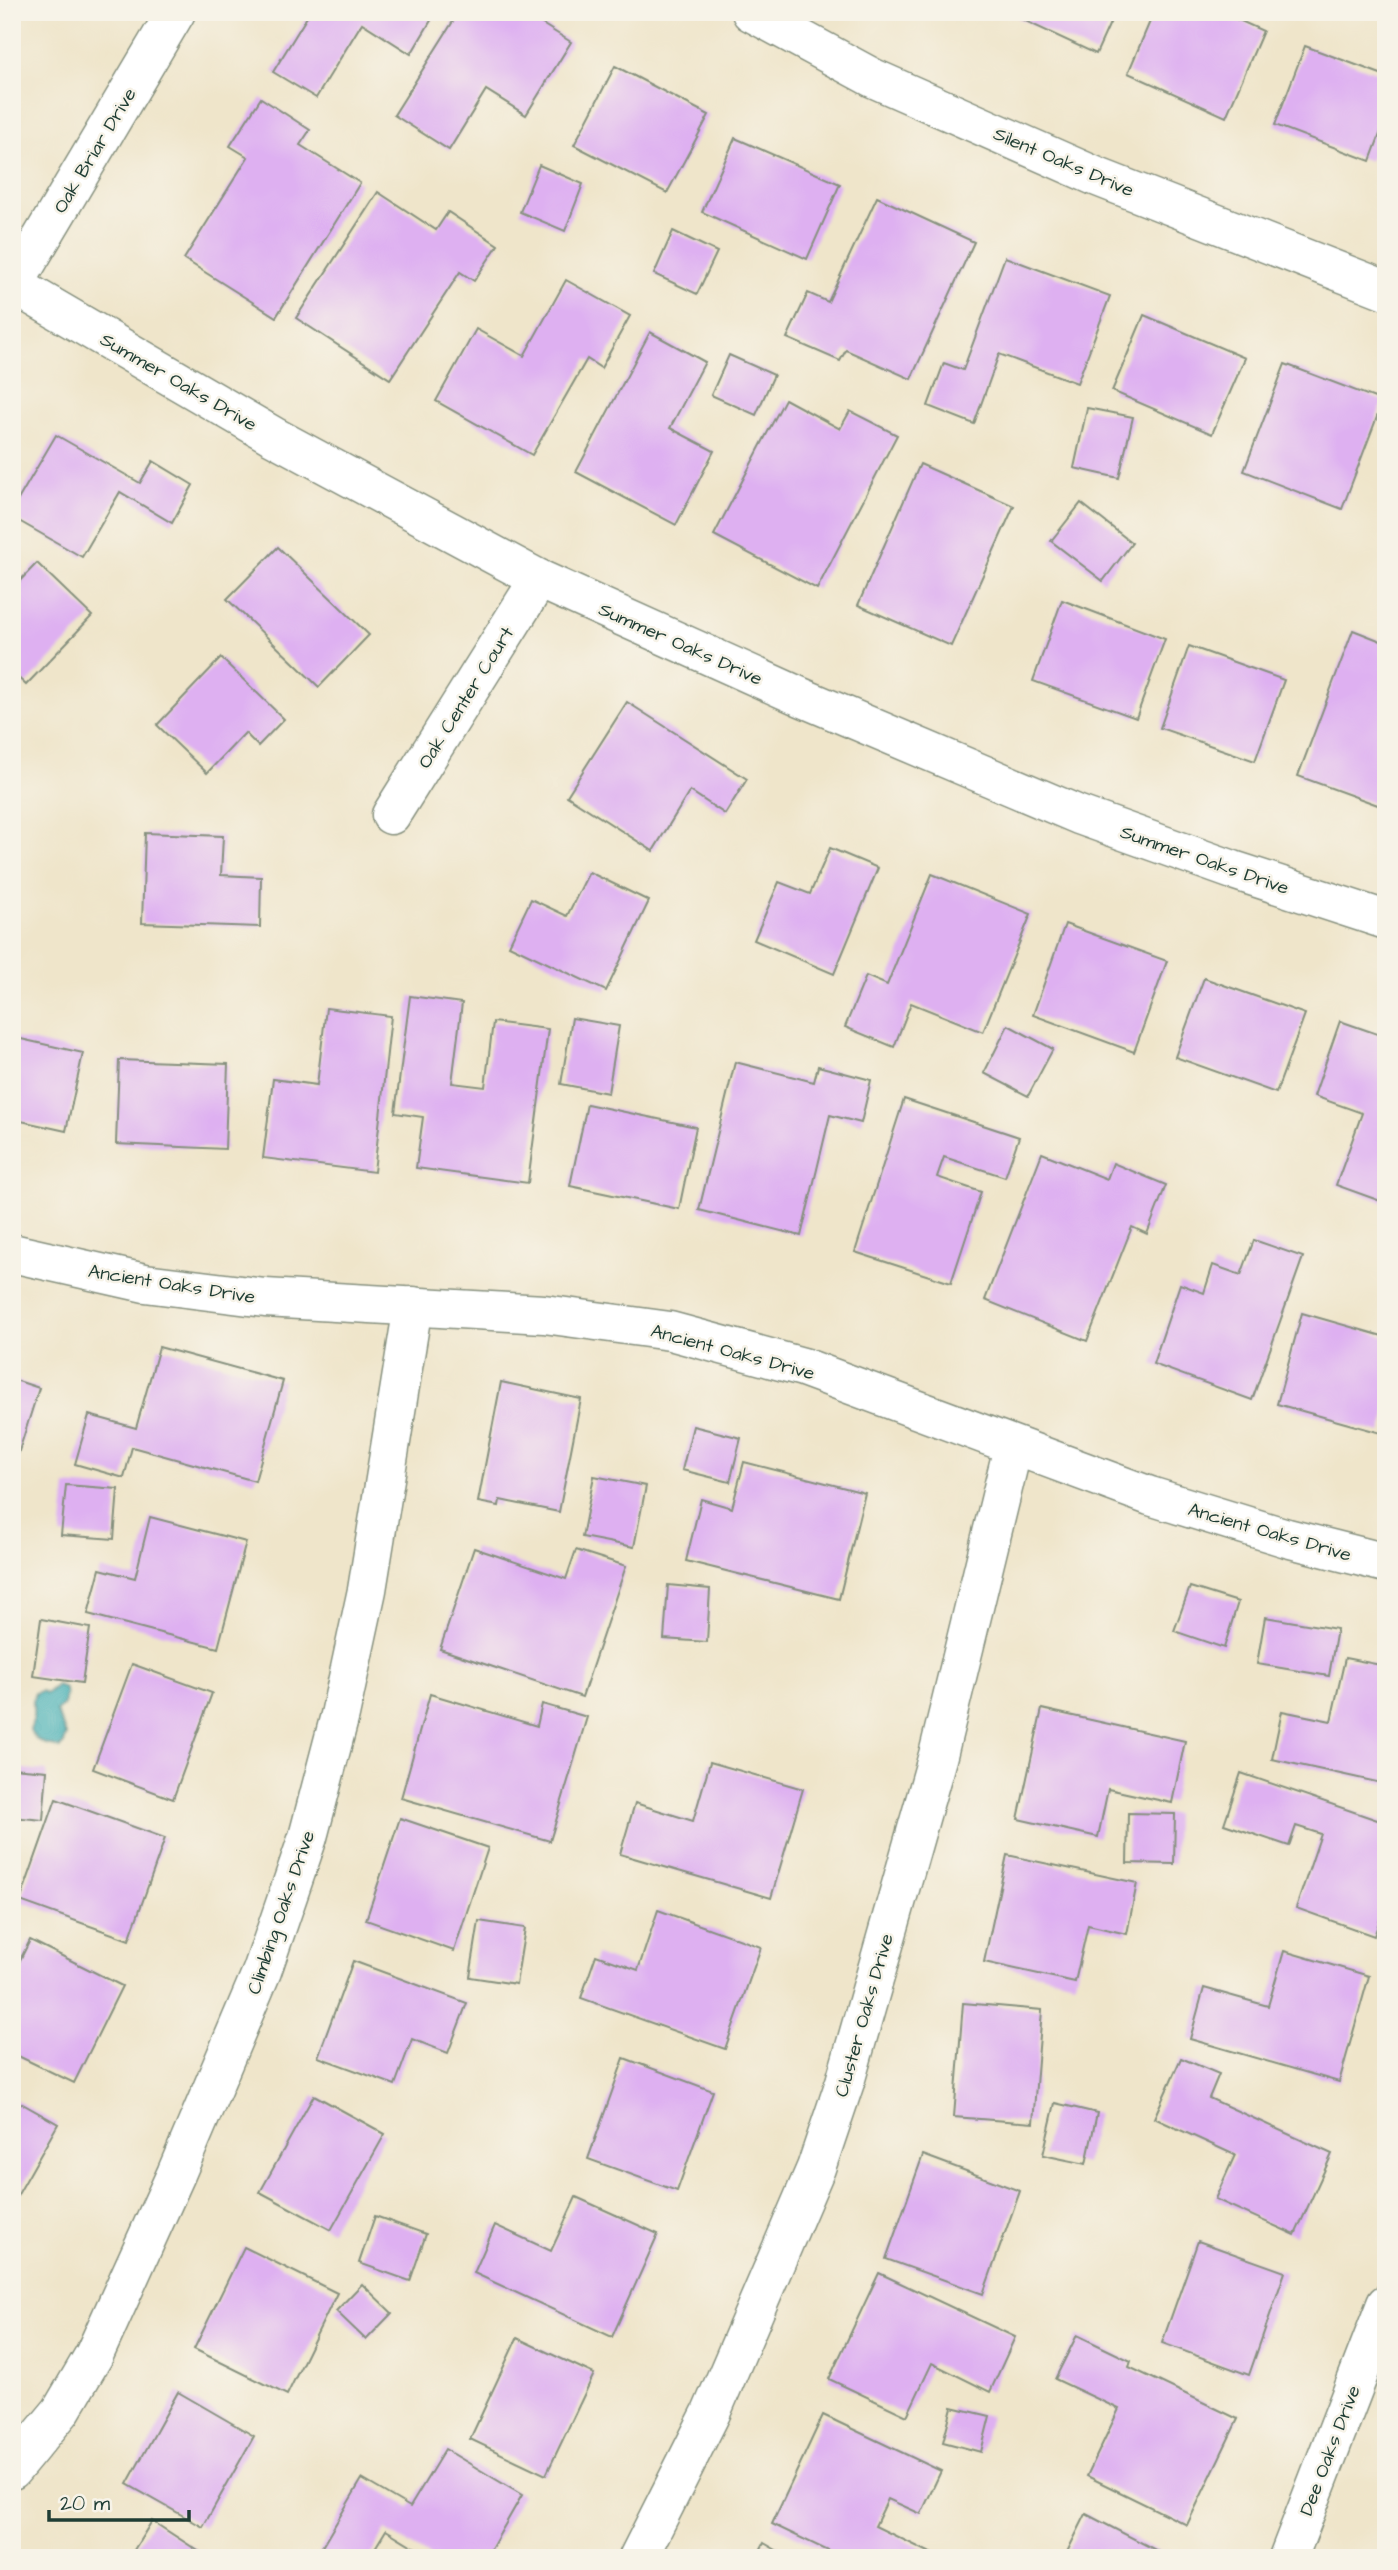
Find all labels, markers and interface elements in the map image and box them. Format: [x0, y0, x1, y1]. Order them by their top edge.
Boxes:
street label: Oak Briar Drive [47, 83, 143, 219]
street label: Silent Oaks Drive [989, 121, 1138, 204]
street label: Summer Oaks Drive [95, 326, 262, 438]
street label: Summer Oaks Drive [594, 596, 767, 693]
street label: Oak Center Court [412, 621, 521, 774]
street label: Summer Oaks Drive [1117, 819, 1293, 902]
street label: Ancient Oaks Drive [86, 1258, 257, 1311]
street label: Ancient Oaks Drive [648, 1318, 818, 1387]
street label: Ancient Oaks Drive [1185, 1496, 1354, 1569]
street label: Climbing Oaks Drive [241, 1827, 323, 1998]
street label: Cluster Oaks Drive [828, 1931, 901, 2100]
street label: Dee Oaks Drive [1293, 2382, 1368, 2520]
scale bar [49, 2479, 189, 2523]
text: 20 m [60, 2489, 111, 2518]

